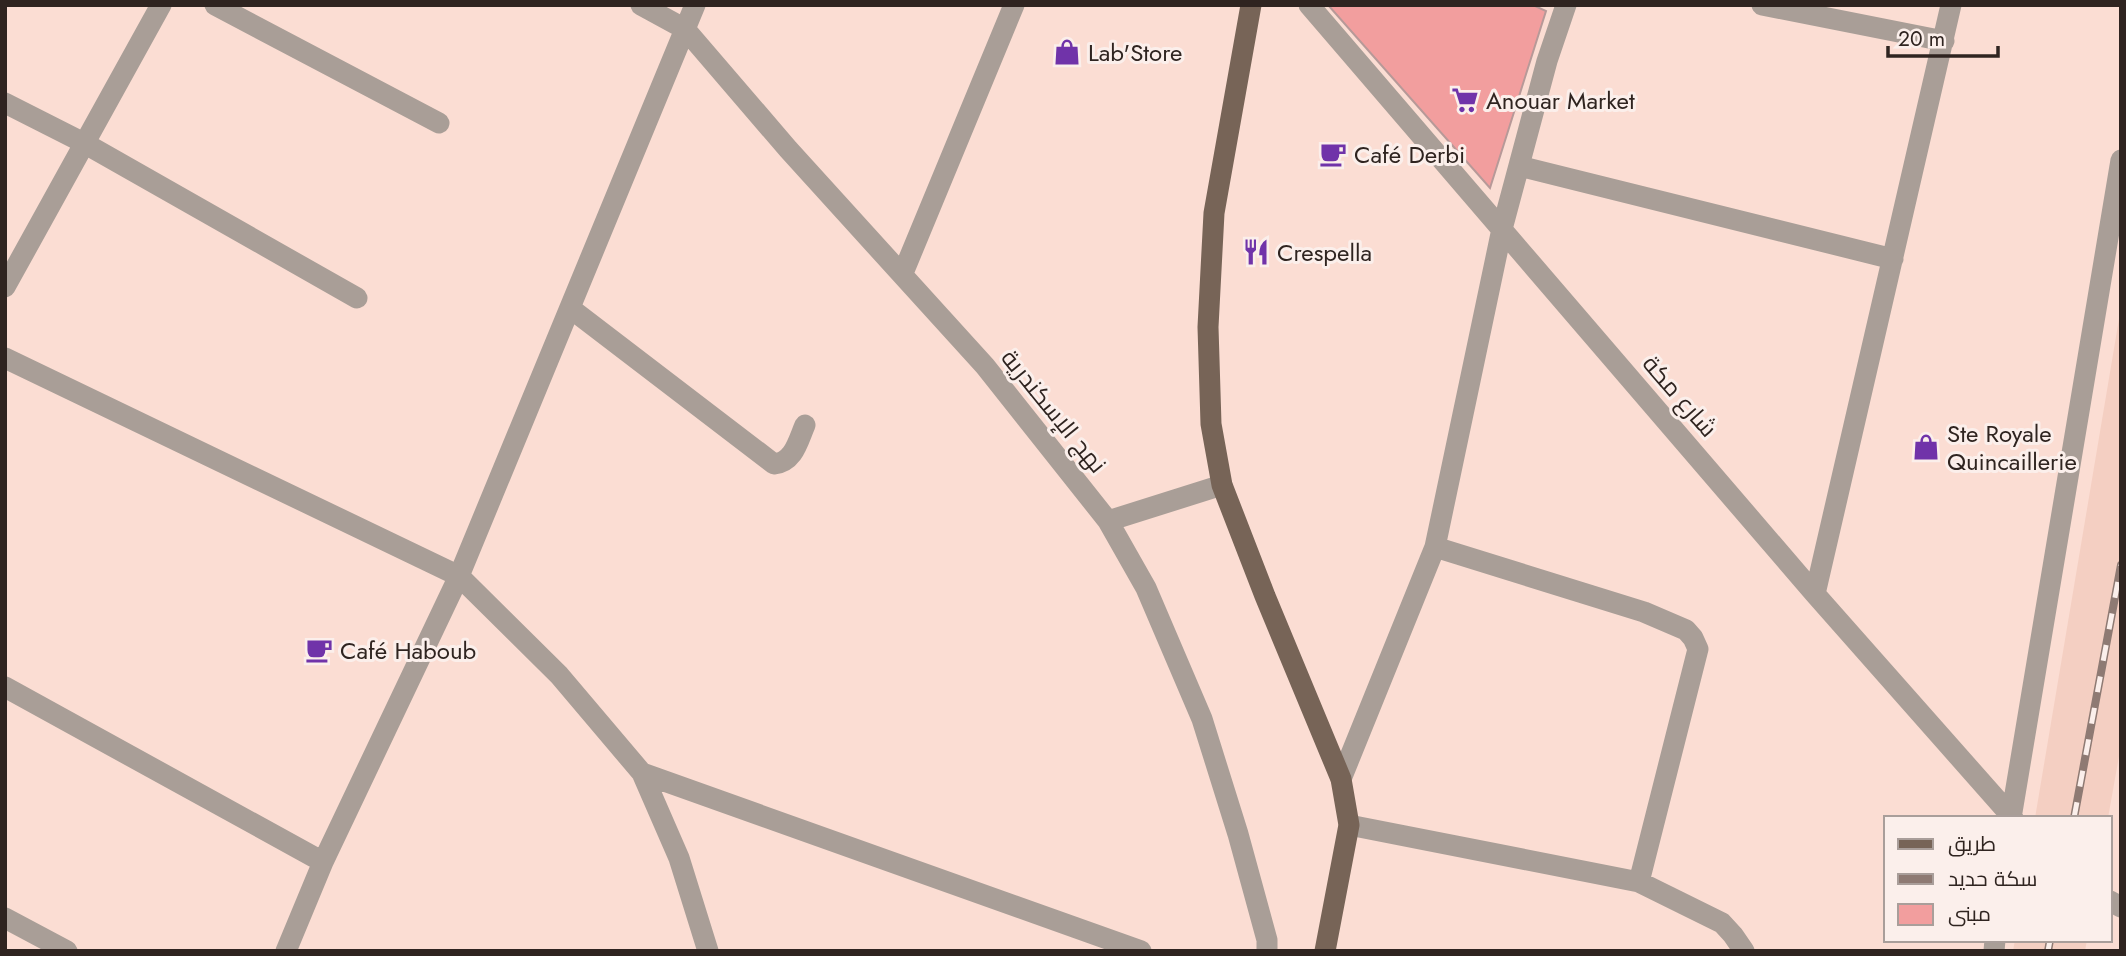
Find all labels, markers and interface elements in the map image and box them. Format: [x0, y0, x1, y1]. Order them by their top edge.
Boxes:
scale bar [1888, 14, 1998, 58]
text: 20 m [1898, 24, 1945, 54]
place label: Lab'Store [1088, 35, 1182, 70]
shop icon: Lab'Store [1052, 37, 1082, 67]
place label: Anouar Market [1486, 83, 1635, 118]
supermarket icon: Anouar Market [1450, 85, 1480, 115]
place label: Café Derbi [1354, 137, 1465, 172]
cafe icon: Café Derbi [1318, 139, 1348, 169]
place label: Crespella [1277, 235, 1372, 270]
restaurant icon: Crespella [1241, 237, 1271, 267]
street label: نهج الإسكندرية [993, 342, 1115, 480]
street label: شارع مكة [1634, 347, 1726, 445]
place label: Ste Royale Quincaillerie [1947, 416, 2077, 479]
shop icon: Ste Royale Quincaillerie [1911, 432, 1941, 462]
place label: Café Haboub [340, 633, 476, 668]
cafe icon: Café Haboub [304, 635, 334, 665]
legend [1884, 816, 2112, 942]
text: طريق [1948, 829, 1996, 859]
text: سكة حديد [1948, 864, 2037, 894]
text: مبنى [1948, 899, 1991, 929]

